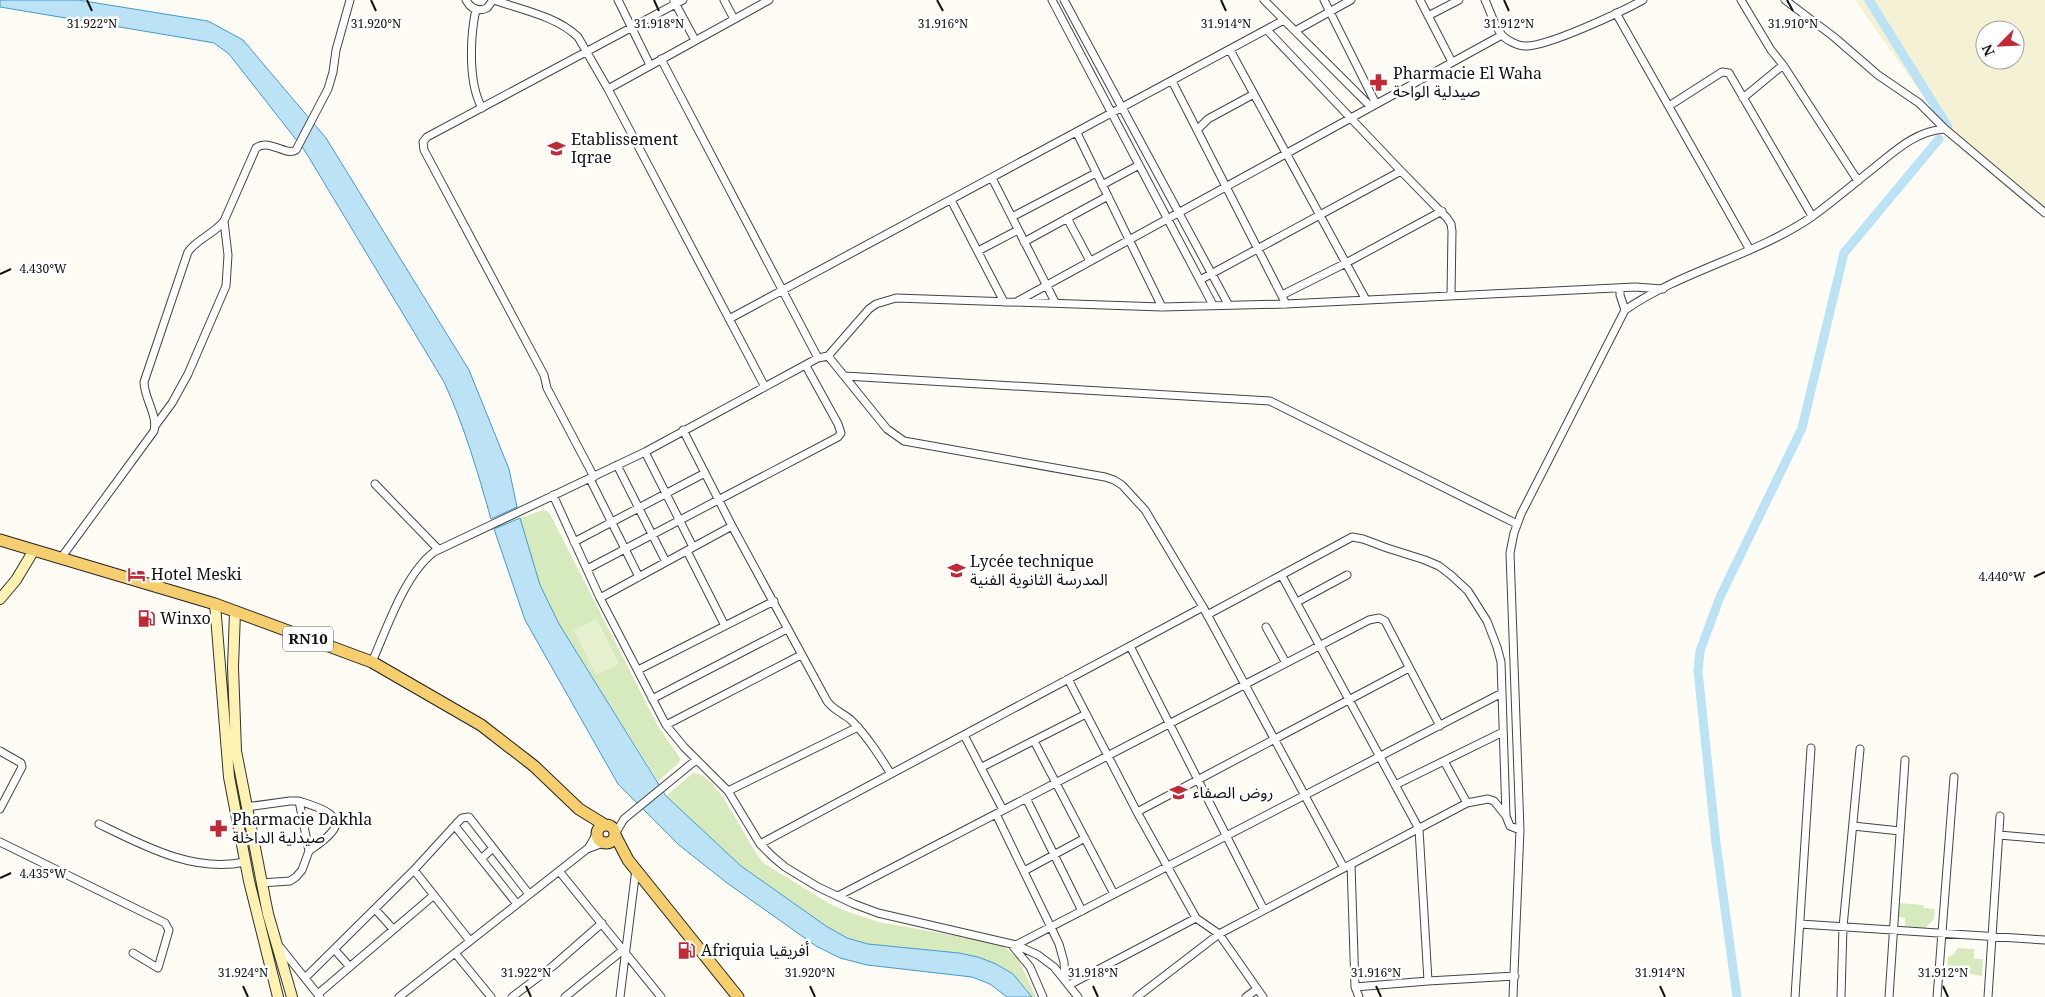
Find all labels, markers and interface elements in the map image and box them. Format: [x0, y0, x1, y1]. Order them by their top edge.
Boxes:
text: 31.922°N [67, 15, 117, 32]
text: 31.920°N [351, 15, 401, 32]
text: 31.918°N [634, 15, 684, 32]
text: 31.916°N [918, 15, 968, 32]
text: 31.914°N [1201, 15, 1251, 32]
text: 31.912°N [1484, 15, 1534, 32]
text: 31.910°N [1768, 15, 1818, 32]
north arrow [1975, 20, 2025, 70]
text: N [1977, 42, 1999, 59]
place label: Pharmacie El Waha صيدلية الواحة [1393, 62, 1542, 102]
pharmacy icon: Pharmacie El Waha صيدلية الواحة [1369, 72, 1389, 92]
place label: Etablissement Iqrae [571, 128, 679, 168]
school or university icon: Etablissement Iqrae [547, 138, 567, 158]
text: 4.430°W [19, 260, 67, 277]
place label: Lycée technique المدرسة الثانوية الفنية [970, 550, 1108, 590]
school or university icon: Lycée technique المدرسة الثانوية الفنية [946, 560, 966, 580]
place label: Hotel Meski [151, 563, 242, 585]
hotel icon: Hotel Meski [127, 564, 147, 584]
text: 4.440°W [1978, 568, 2026, 585]
place label: Winxo [160, 607, 211, 629]
fuel station icon: Winxo [136, 608, 156, 628]
road number: RN10 [283, 626, 333, 652]
place label: روض الصفاء [1193, 781, 1273, 803]
school or university icon: روض الصفاء [1169, 782, 1189, 802]
place label: Pharmacie Dakhla صيدلية الداخلة [232, 808, 372, 848]
pharmacy icon: Pharmacie Dakhla صيدلية الداخلة [208, 818, 228, 838]
text: 4.435°W [19, 865, 67, 882]
place label: Afriquia أفريقيا [701, 939, 809, 961]
fuel station icon: Afriquia أفريقيا [677, 940, 697, 960]
text: 31.924°N [218, 964, 268, 981]
text: 31.922°N [501, 964, 551, 981]
text: 31.920°N [785, 964, 835, 981]
text: 31.918°N [1068, 964, 1118, 981]
text: 31.916°N [1351, 964, 1401, 981]
text: 31.914°N [1635, 964, 1685, 981]
text: 31.912°N [1918, 964, 1968, 981]

